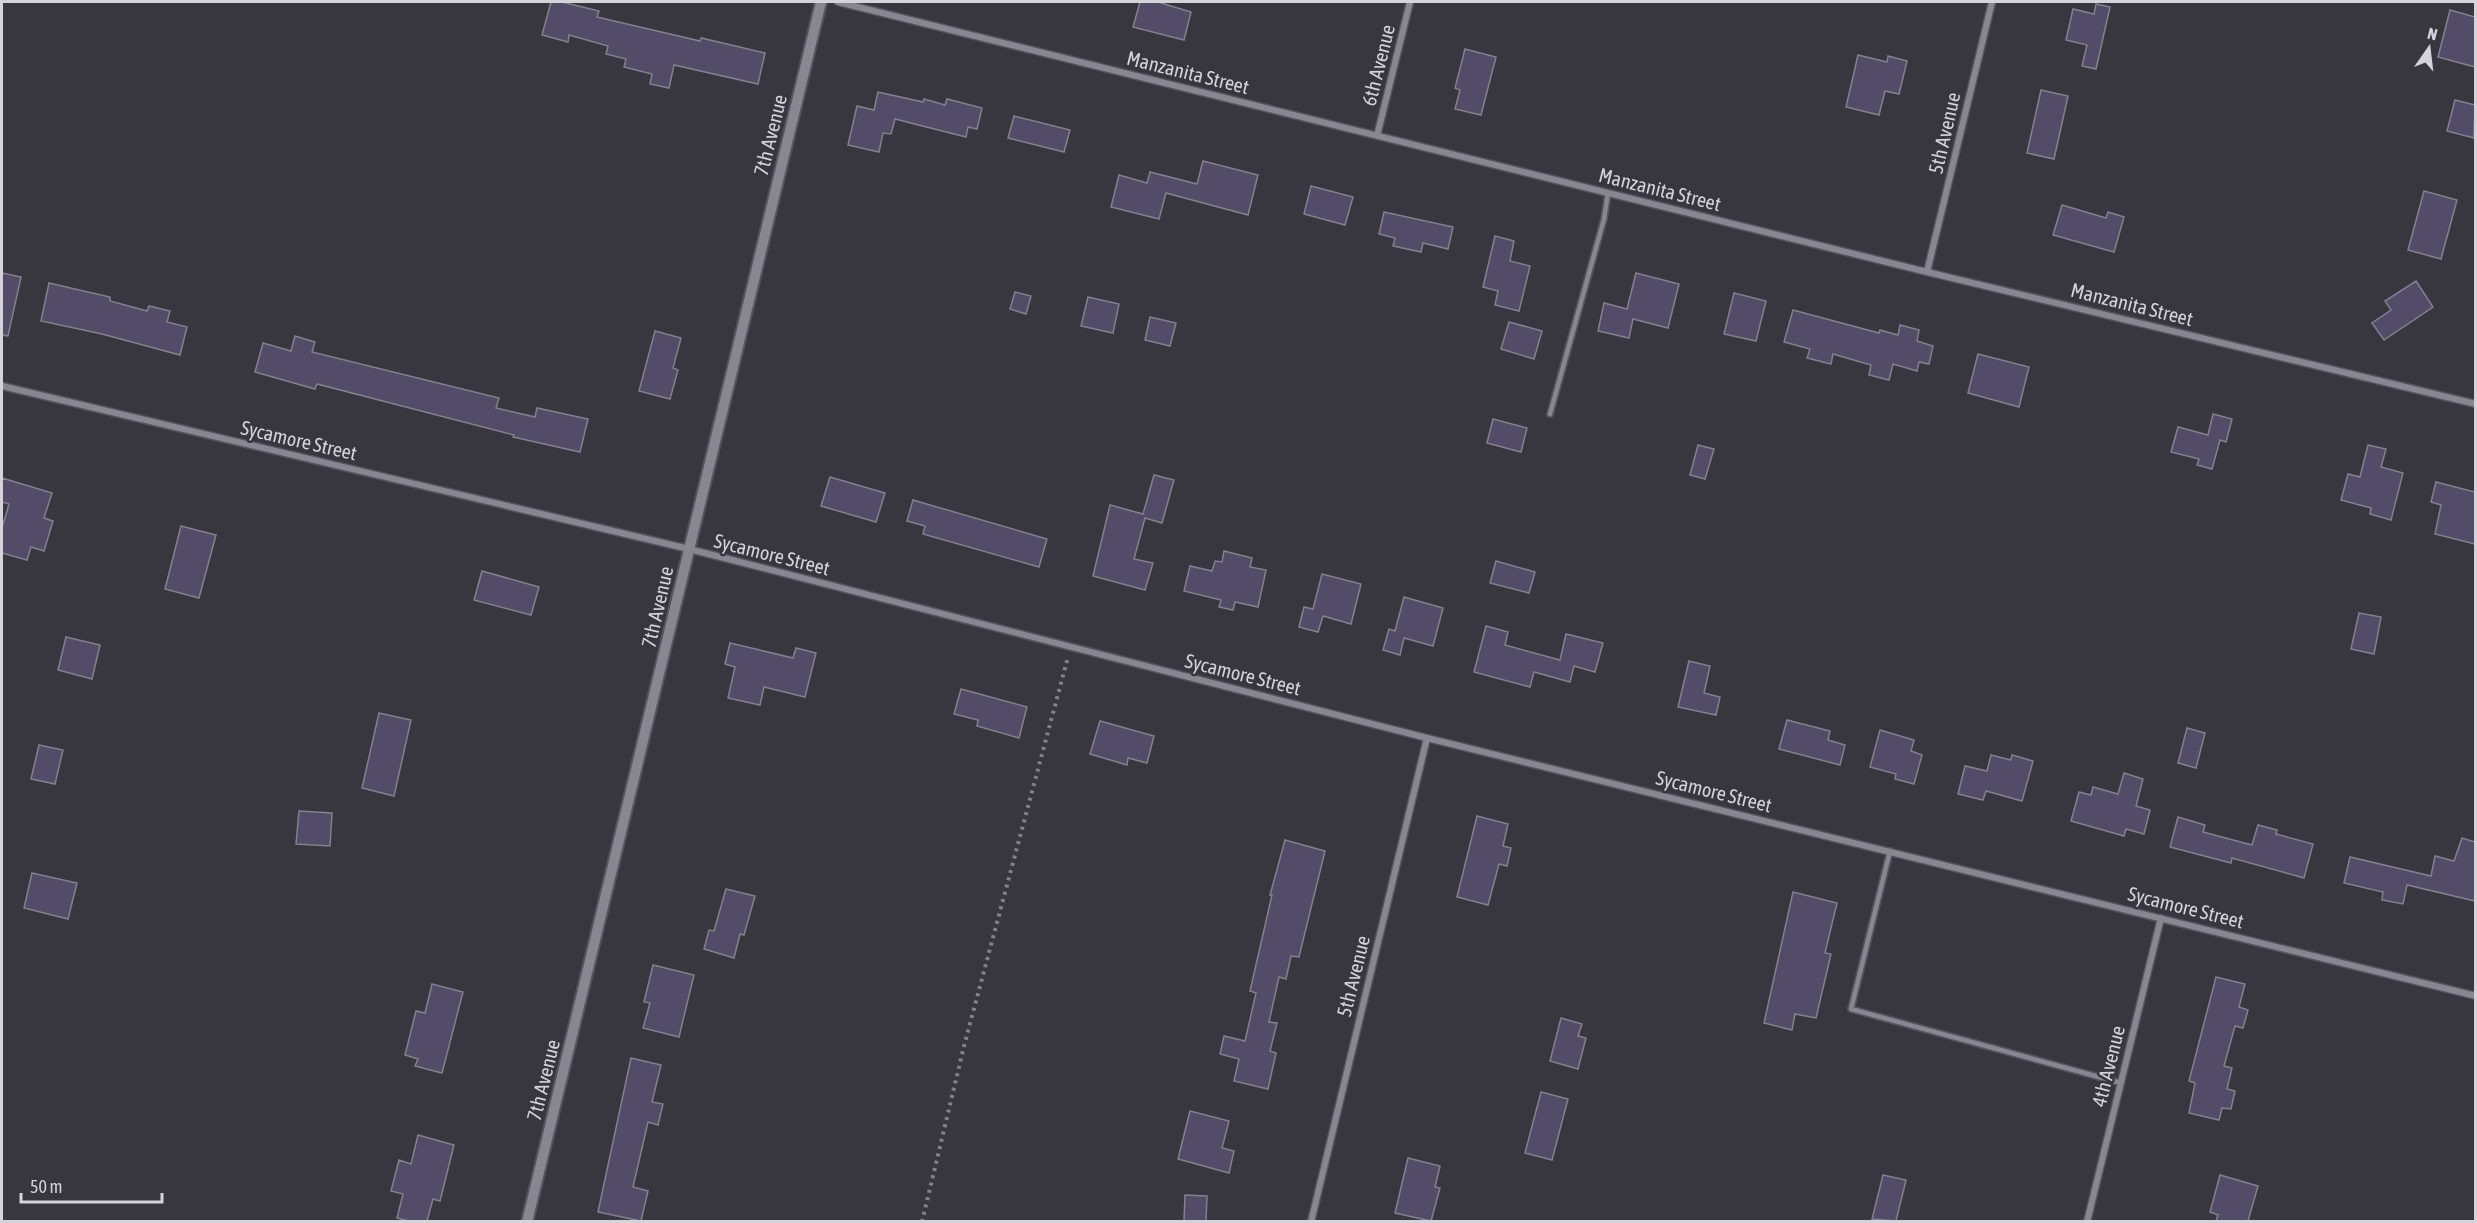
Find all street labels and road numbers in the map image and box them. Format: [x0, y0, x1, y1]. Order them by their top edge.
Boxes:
street label: 6th Avenue [1357, 22, 1399, 108]
street label: Manzanita Street [1125, 46, 1252, 98]
street label: 5th Avenue [1923, 90, 1965, 176]
street label: 7th Avenue [749, 92, 791, 178]
street label: Manzanita Street [1597, 163, 1724, 215]
street label: Manzanita Street [2069, 278, 2196, 330]
street label: Sycamore Street [239, 415, 359, 465]
street label: Sycamore Street [712, 529, 832, 580]
street label: 7th Avenue [636, 564, 678, 650]
street label: Sycamore Street [1183, 649, 1303, 700]
street label: Sycamore Street [1654, 766, 1774, 817]
street label: Sycamore Street [2126, 882, 2246, 933]
street label: 5th Avenue [1332, 933, 1374, 1019]
street label: 4th Avenue [2087, 1023, 2129, 1109]
street label: 7th Avenue [522, 1037, 564, 1123]

